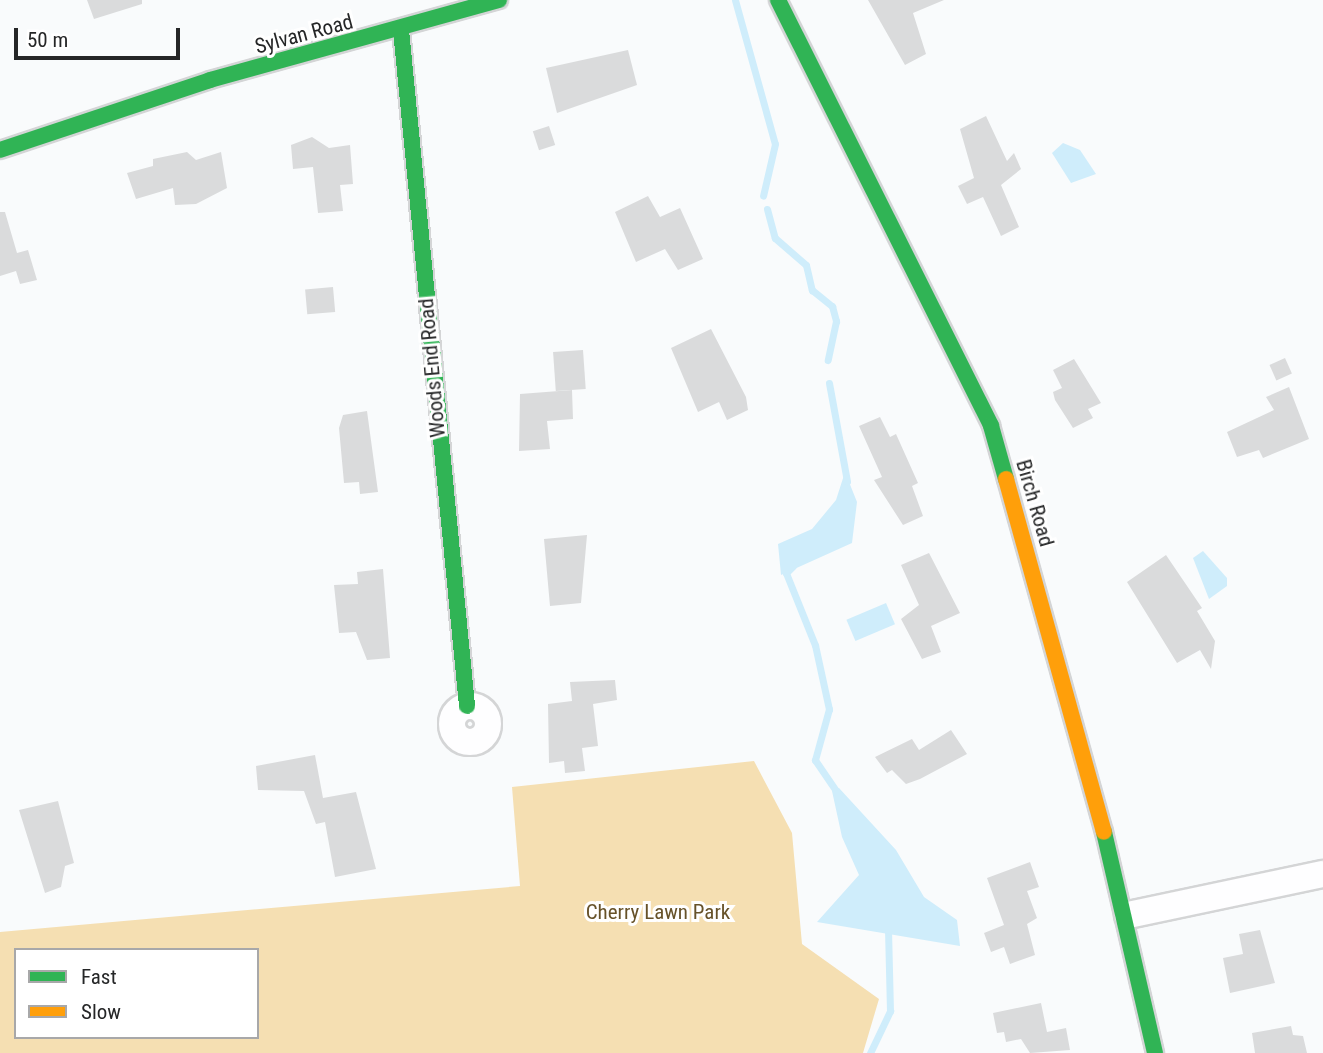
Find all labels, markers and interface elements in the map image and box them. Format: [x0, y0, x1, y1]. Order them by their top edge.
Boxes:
street label: Sylvan Road [252, 9, 356, 59]
scale bar [18, 14, 184, 58]
text: 50 m [27, 28, 68, 52]
street label: Woods End Road [413, 297, 451, 439]
street label: Birch Road [1011, 457, 1059, 549]
park label: Cherry Lawn Park [586, 899, 730, 925]
legend [14, 948, 259, 1039]
text: Fast [81, 965, 117, 989]
text: Slow [81, 1000, 121, 1024]

